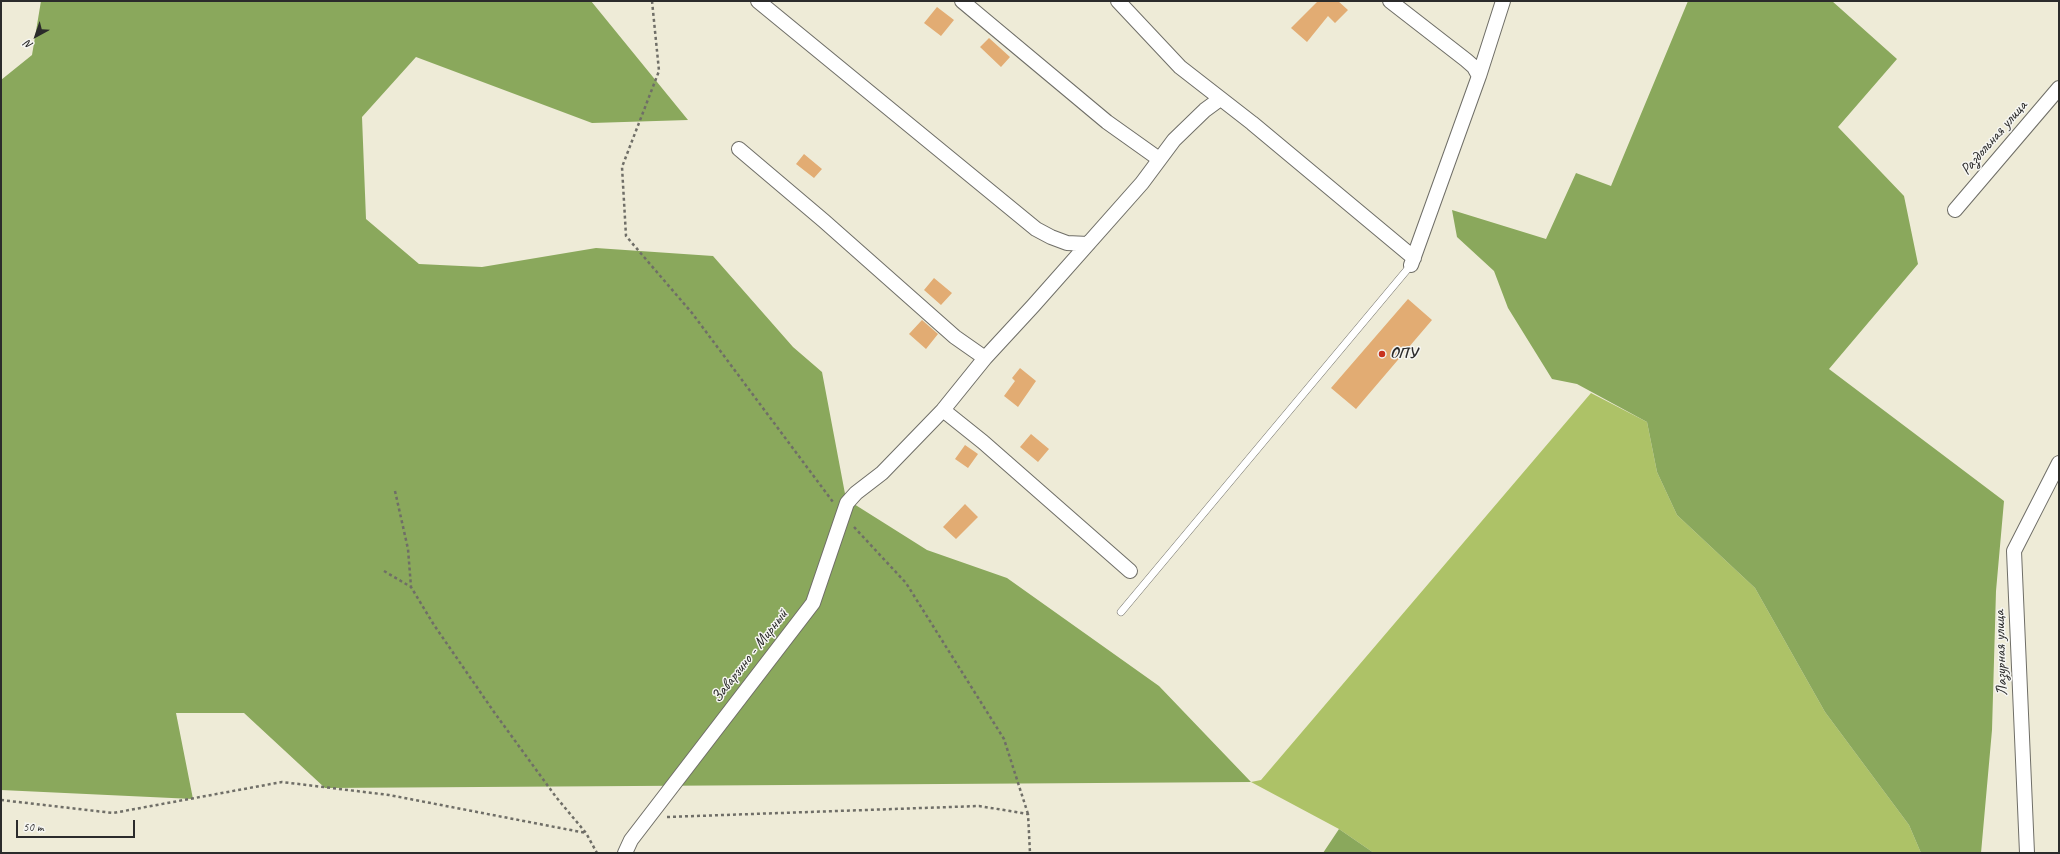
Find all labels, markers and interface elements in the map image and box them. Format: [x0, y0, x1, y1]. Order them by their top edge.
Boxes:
north arrow [16, 16, 56, 56]
text: N [21, 38, 35, 53]
street label: Раздольная улица [1956, 97, 2032, 179]
place label: ОПУ [1390, 344, 1418, 364]
marker: ОПУ [1377, 349, 1387, 359]
street label: Заварзино - Мирный [708, 605, 792, 707]
street label: Лазурная улица [1990, 610, 2012, 696]
scale bar [18, 812, 137, 838]
text: 50 m [23, 819, 43, 835]

